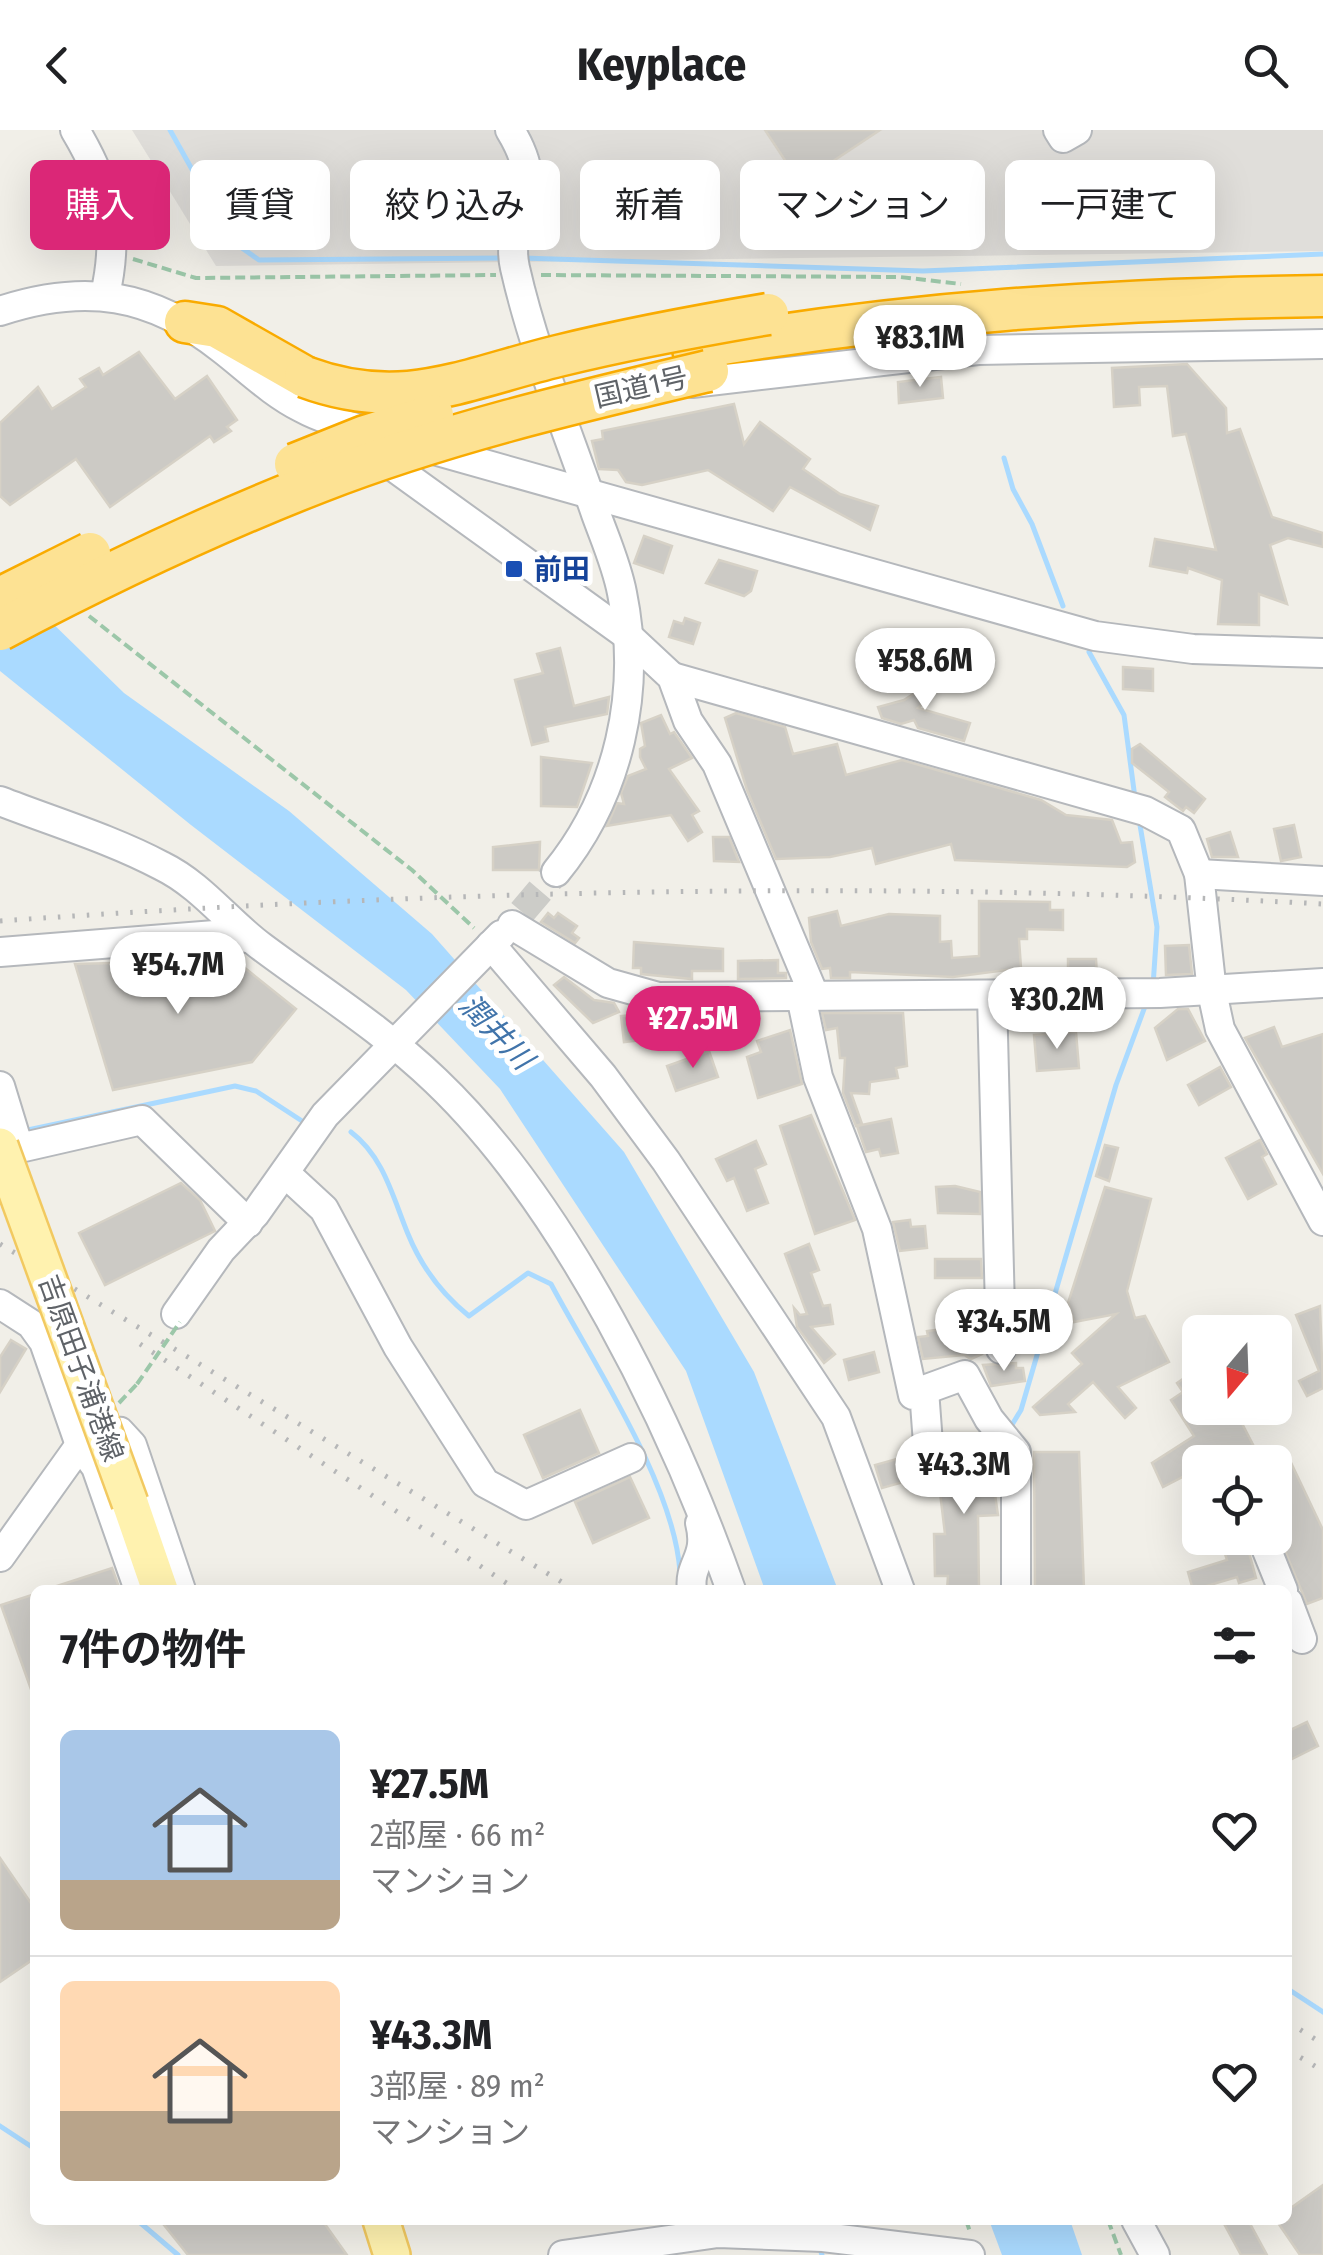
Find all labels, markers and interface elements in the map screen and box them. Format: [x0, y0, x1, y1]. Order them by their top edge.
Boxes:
icon: back [30, 38, 85, 93]
text: Keyplace [577, 38, 746, 92]
icon: search [1238, 38, 1293, 93]
chip: 購入 [30, 160, 170, 250]
chip: 賃貸 [190, 160, 330, 250]
chip: 絞り込み [350, 160, 560, 250]
chip: 新着 [580, 160, 720, 250]
chip: マンション [740, 160, 985, 250]
chip: 一戸建て [1005, 160, 1215, 250]
pin: ¥83.1M [839, 305, 1001, 390]
text: ¥83.1M [876, 318, 964, 356]
street label: 国道1号 [591, 360, 691, 414]
place label: 前田 [534, 553, 590, 586]
marker: 前田 [503, 558, 525, 580]
pin: ¥58.6M [844, 628, 1006, 713]
text: ¥58.6M [877, 641, 973, 679]
pin: ¥54.7M [97, 932, 259, 1017]
text: ¥54.7M [132, 945, 224, 983]
pin: ¥30.2M [976, 967, 1138, 1052]
text: ¥30.2M [1010, 980, 1104, 1018]
pin: ¥27.5M [612, 986, 774, 1071]
water label: 潤井川 [452, 987, 542, 1079]
text: ¥27.5M [648, 999, 738, 1037]
street label: 吉原田子浦港線 [32, 1270, 130, 1466]
pin: ¥34.5M [923, 1289, 1085, 1374]
text: ¥34.5M [957, 1302, 1051, 1340]
north arrow [1182, 1315, 1292, 1425]
map controls [1182, 1315, 1292, 1555]
pin: ¥43.3M [883, 1432, 1045, 1517]
text: ¥43.3M [917, 1445, 1011, 1483]
button: locate [1182, 1445, 1292, 1555]
icon: filters [1207, 1618, 1262, 1673]
text: 7件の物件 [60, 1625, 246, 1675]
text: ¥27.5M [370, 1759, 489, 1809]
icon: home [140, 1770, 260, 1890]
icon: heart [1207, 1803, 1262, 1858]
text: 2部屋 · 66 m² [370, 1816, 545, 1854]
text: マンション [370, 1862, 530, 1900]
text: ¥43.3M [370, 2010, 492, 2060]
icon: home [140, 2021, 260, 2141]
icon: heart [1207, 2054, 1262, 2109]
text: 3部屋 · 89 m² [370, 2067, 545, 2105]
text: マンション [370, 2113, 530, 2151]

